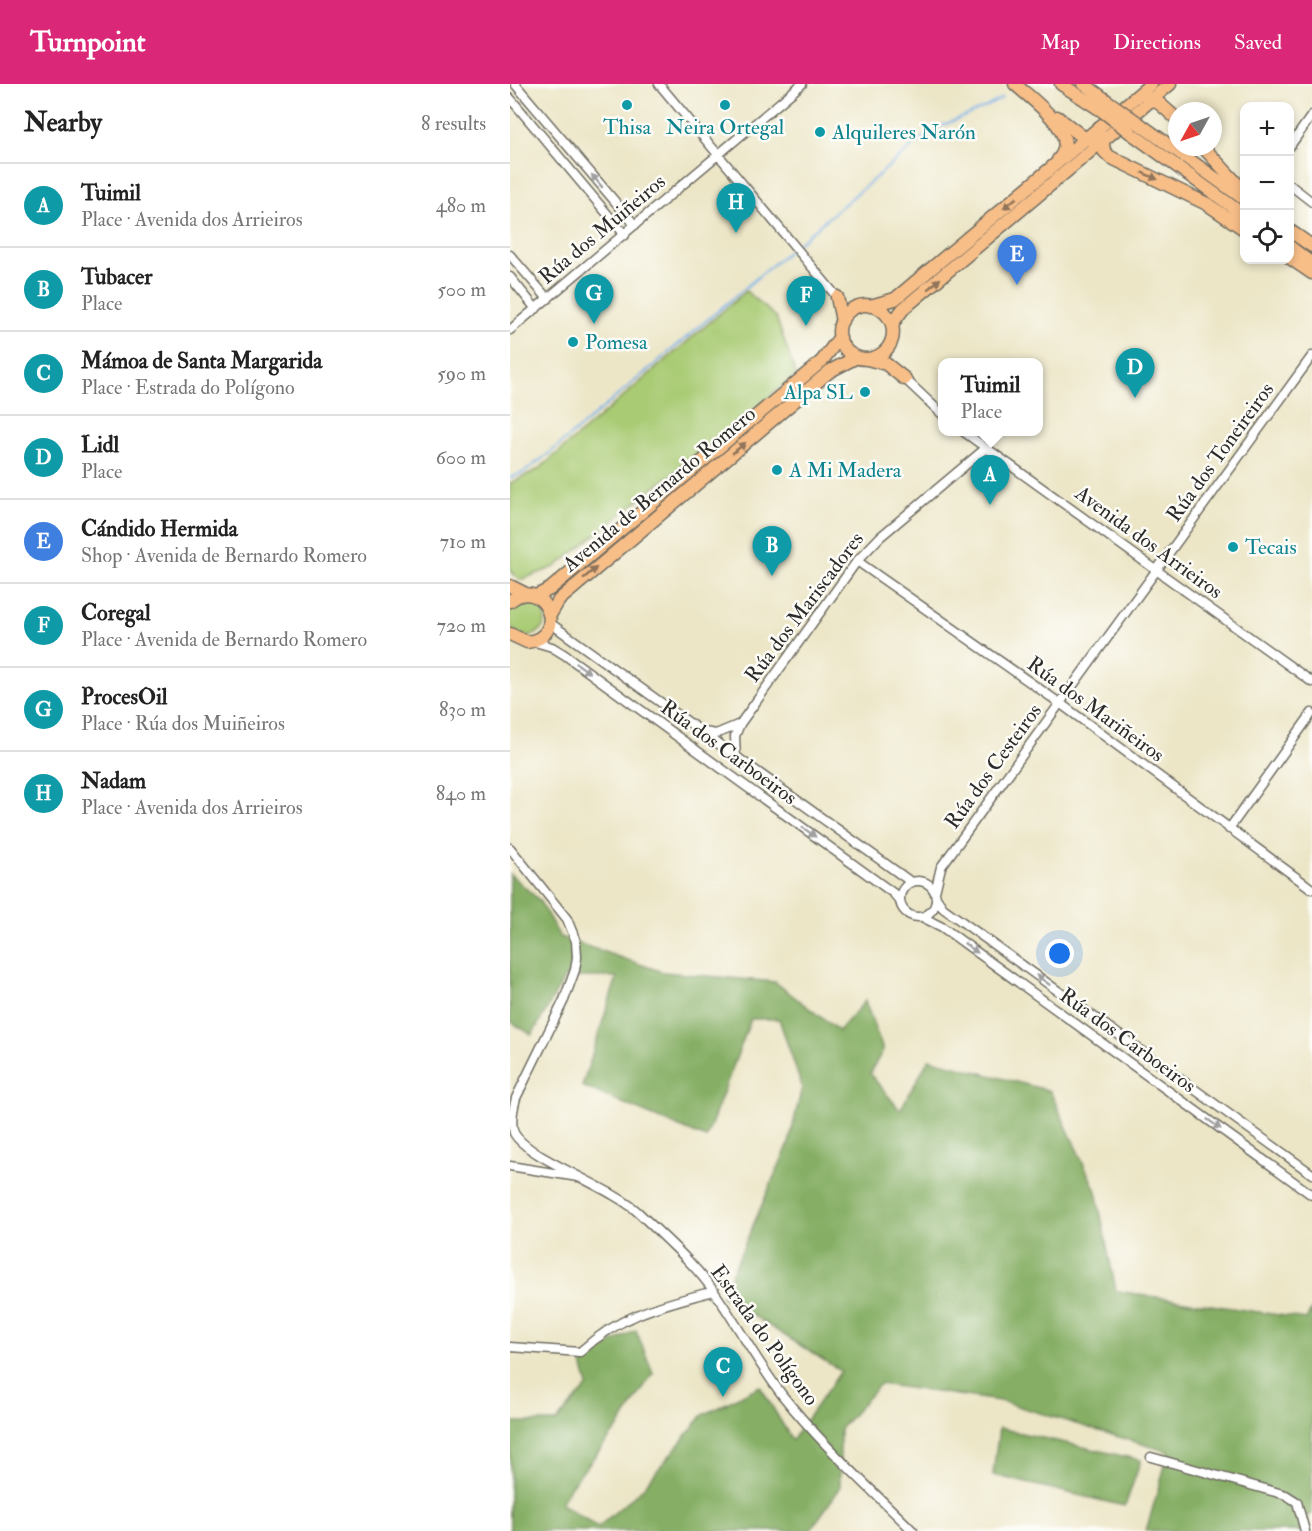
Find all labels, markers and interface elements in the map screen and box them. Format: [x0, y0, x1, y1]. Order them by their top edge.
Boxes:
text: Turnpoint [30, 25, 146, 60]
text: Map [1040, 29, 1080, 56]
text: Directions [1113, 29, 1201, 56]
text: Saved [1234, 29, 1282, 56]
marker: Thisa [620, 98, 634, 112]
marker: Neira Ortegal [718, 98, 732, 112]
north arrow [1168, 102, 1222, 156]
map controls [1240, 102, 1294, 264]
button: + [1240, 102, 1294, 156]
text: Nearby [24, 107, 102, 139]
text: 8 results [421, 111, 486, 136]
place label: Thisa [603, 114, 651, 141]
place label: Neira Ortegal [666, 114, 785, 141]
place label: Alquileres Narón [831, 119, 976, 146]
marker: Alquileres Narón [813, 125, 827, 139]
button: − [1240, 156, 1294, 210]
street label: Rúa dos Muiñeiros [533, 168, 671, 290]
one-way arrow [1142, 172, 1159, 181]
one-way arrow [590, 173, 603, 189]
text: Tuimil [81, 179, 141, 207]
pin: H [716, 184, 756, 233]
text: A [37, 193, 50, 218]
text: 480 m [436, 193, 486, 218]
one-way arrow [1002, 196, 1018, 209]
text: Place · Avenida dos Arrieiros [81, 207, 303, 232]
button: locate [1240, 210, 1294, 264]
pin: E [998, 236, 1036, 285]
text: Tubacer [81, 263, 152, 291]
pin: G [574, 274, 614, 324]
pin: F [786, 276, 826, 326]
text: B [37, 277, 50, 302]
text: 500 m [437, 277, 486, 302]
one-way arrow [926, 277, 942, 290]
text: Place [81, 291, 122, 316]
place label: Pomesa [585, 329, 648, 356]
marker: Pomesa [566, 335, 580, 349]
text: Mámoa de Santa Margarida [81, 347, 322, 375]
pin: D [1116, 348, 1154, 398]
popup [938, 358, 1043, 436]
text: C [36, 361, 51, 386]
text: 590 m [437, 361, 486, 386]
text: Tuimil [961, 371, 1020, 399]
text: Place · Estrada do Polígono [81, 375, 295, 400]
street label: Rúa dos Toneireiros [1161, 377, 1280, 527]
place label: Alpa SL [783, 379, 853, 406]
marker: Alpa SL [858, 385, 872, 399]
text: Place [961, 399, 1002, 424]
street label: Avenida de Bernardo Romero [556, 401, 761, 579]
text: Lidl [81, 431, 119, 459]
one-way arrow [731, 441, 747, 454]
text: D [35, 445, 52, 470]
text: 600 m [436, 445, 486, 470]
pin: A [970, 456, 1010, 505]
place label: A Mi Madera [788, 457, 902, 484]
text: Place [81, 459, 122, 484]
marker: A Mi Madera [770, 463, 784, 477]
street label: Avenida dos Arrieiros [1069, 479, 1228, 605]
text: Cándido Hermida [81, 515, 238, 543]
pin: B [752, 526, 792, 576]
street label: Rúa dos Mariscadores [739, 527, 870, 688]
text: E [36, 529, 51, 554]
text: 710 m [440, 529, 486, 554]
place label: Tecais [1245, 534, 1297, 561]
marker: Tecais [1226, 540, 1240, 554]
text: Shop · Avenida de Bernardo Romero [81, 543, 367, 568]
one-way arrow [582, 567, 598, 580]
text: Coregal [81, 599, 151, 627]
text: F [37, 613, 50, 638]
text: 720 m [437, 613, 486, 638]
text: Place · Avenida de Bernardo Romero [81, 627, 367, 652]
street label: Rúa dos Mariñeiros [1022, 650, 1170, 768]
one-way arrow [575, 662, 591, 674]
text: ProcesOil [81, 683, 167, 711]
street label: Rúa dos Carboeiros [655, 694, 802, 811]
text: G [35, 697, 52, 722]
text: 830 m [439, 697, 486, 722]
street label: Rúa dos Cesteiros [939, 698, 1048, 834]
text: Place · Rúa dos Muiñeiros [81, 711, 285, 736]
text: Nadam [81, 767, 146, 795]
text: H [35, 781, 52, 806]
text: 840 m [436, 781, 486, 806]
text: Place · Avenida dos Arrieiros [81, 795, 303, 820]
one-way arrow [800, 826, 816, 838]
your location [1045, 939, 1074, 968]
one-way arrow [962, 942, 978, 954]
one-way arrow [1036, 974, 1052, 986]
street label: Rúa dos Carboeiros [1054, 982, 1201, 1099]
one-way arrow [1206, 1118, 1222, 1130]
street label: Estrada do Polígono [704, 1259, 825, 1411]
pin: C [704, 1348, 742, 1397]

